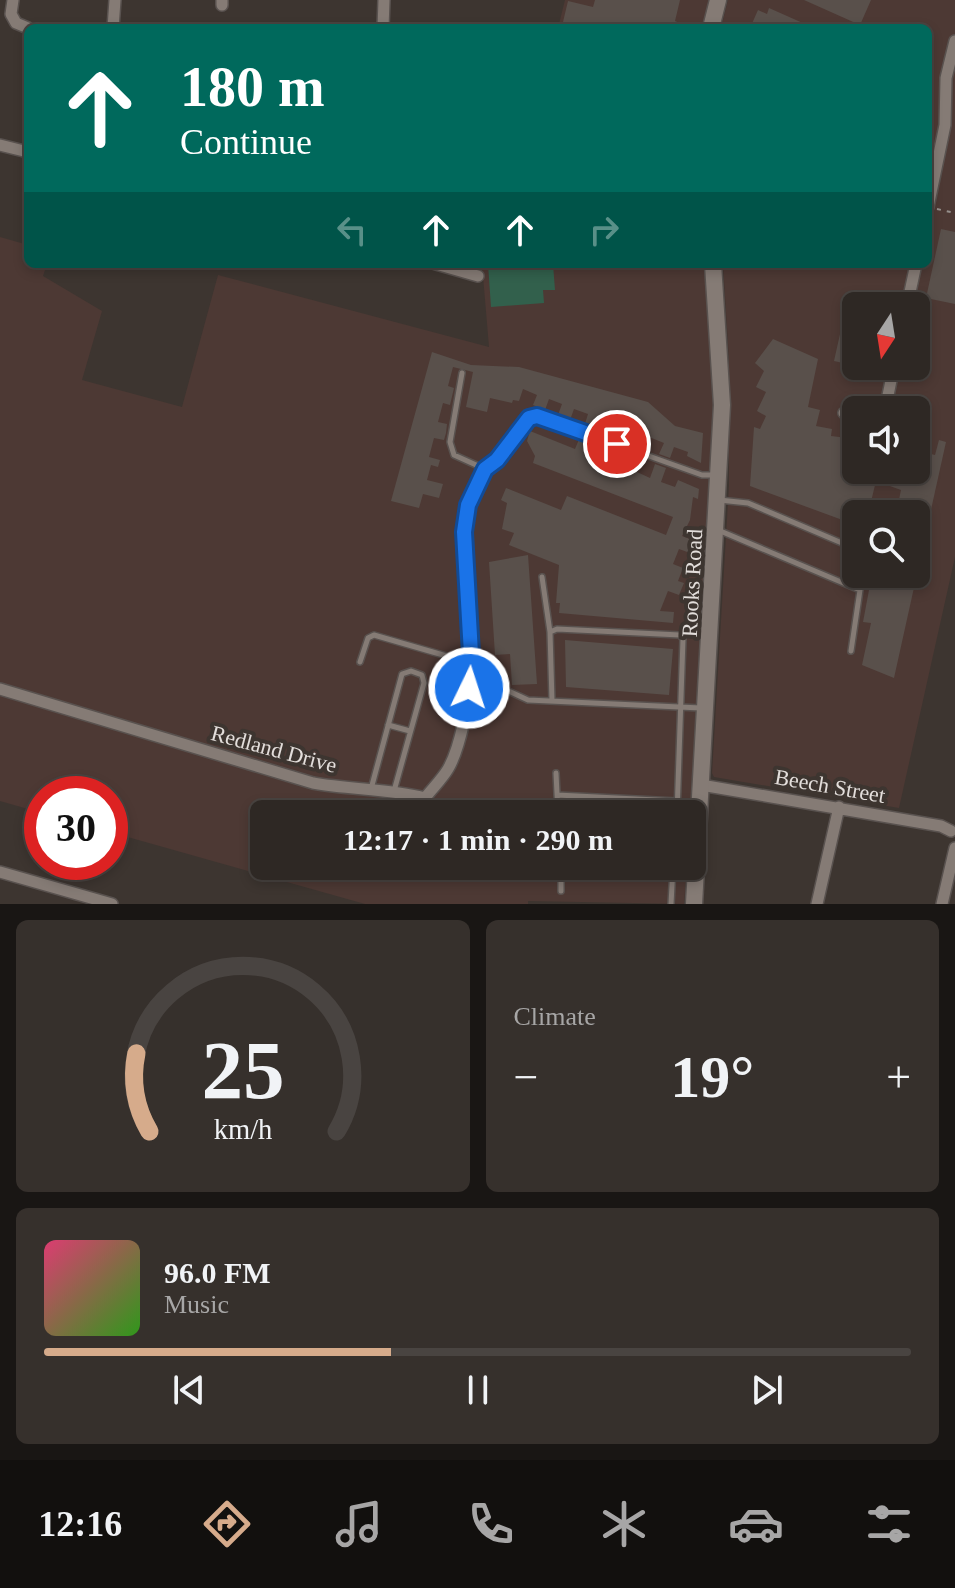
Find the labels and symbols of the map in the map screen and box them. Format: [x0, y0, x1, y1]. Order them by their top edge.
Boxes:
north arrow [842, 292, 930, 380]
pin [583, 410, 651, 478]
street label: Rooks Road [677, 528, 707, 638]
position arrow [427, 646, 511, 730]
street label: Redland Drive [209, 720, 339, 778]
street label: Beech Street [773, 764, 887, 808]
speed limit sign: 30 [24, 776, 128, 880]

